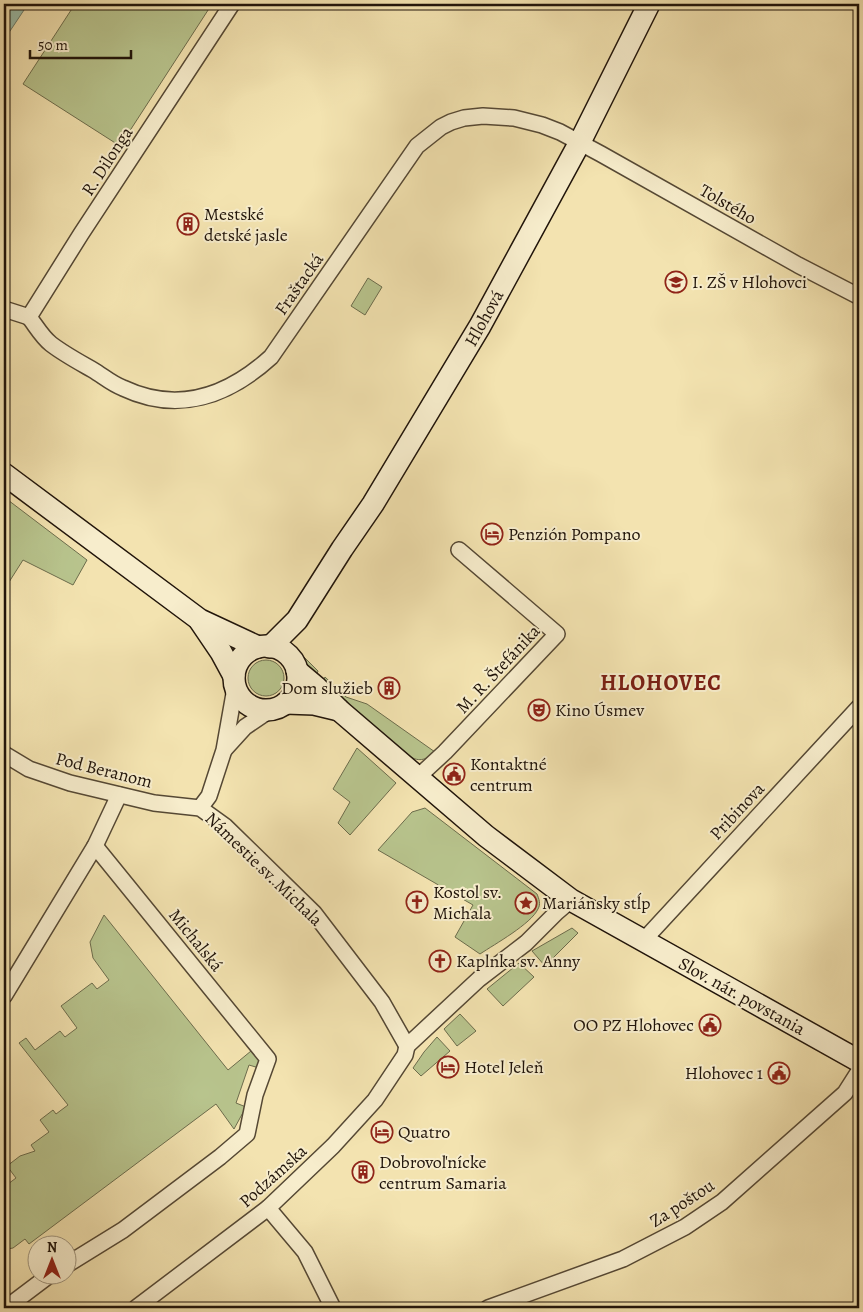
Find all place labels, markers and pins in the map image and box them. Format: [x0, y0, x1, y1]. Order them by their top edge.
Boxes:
place label: Mestské detské jasle [204, 202, 288, 247]
building icon: Mestské detské jasle [176, 212, 200, 236]
school or university icon: I. ZŠ v Hlohovci [664, 270, 688, 294]
place label: I. ZŠ v Hlohovci [692, 270, 807, 294]
hotel icon: Penzión Pompano [480, 522, 504, 546]
place label: Penzión Pompano [508, 522, 641, 546]
place label: Dom služieb [281, 676, 373, 700]
building icon: Dom služieb [377, 676, 401, 700]
theatre icon: Kino Úsmev [527, 698, 551, 722]
place label: Kino Úsmev [555, 698, 645, 722]
place label: Kontaktné centrum [470, 752, 547, 797]
public building icon: Kontaktné centrum [442, 762, 466, 786]
place label: Kostol sv. Michala [433, 880, 502, 925]
church icon: Kostol sv. Michala [405, 890, 429, 914]
place icon: Mariánsky stĺp [514, 891, 538, 915]
place label: Mariánsky stĺp [542, 891, 651, 915]
church icon: Kaplnka sv. Anny [428, 949, 452, 973]
place label: Kaplnka sv. Anny [456, 949, 581, 973]
place label: OO PZ Hlohovec [573, 1013, 694, 1037]
public building icon: OO PZ Hlohovec [698, 1013, 722, 1037]
hotel icon: Hotel Jeleň [436, 1055, 460, 1079]
place label: Hotel Jeleň [464, 1055, 544, 1079]
place label: Hlohovec 1 [685, 1061, 763, 1085]
public building icon: Hlohovec 1 [767, 1061, 791, 1085]
hotel icon: Quatro [370, 1120, 394, 1144]
place label: Quatro [398, 1120, 450, 1144]
place label: Dobrovoľnícke centrum Samaria [379, 1150, 507, 1195]
building icon: Dobrovoľnícke centrum Samaria [351, 1160, 375, 1184]

